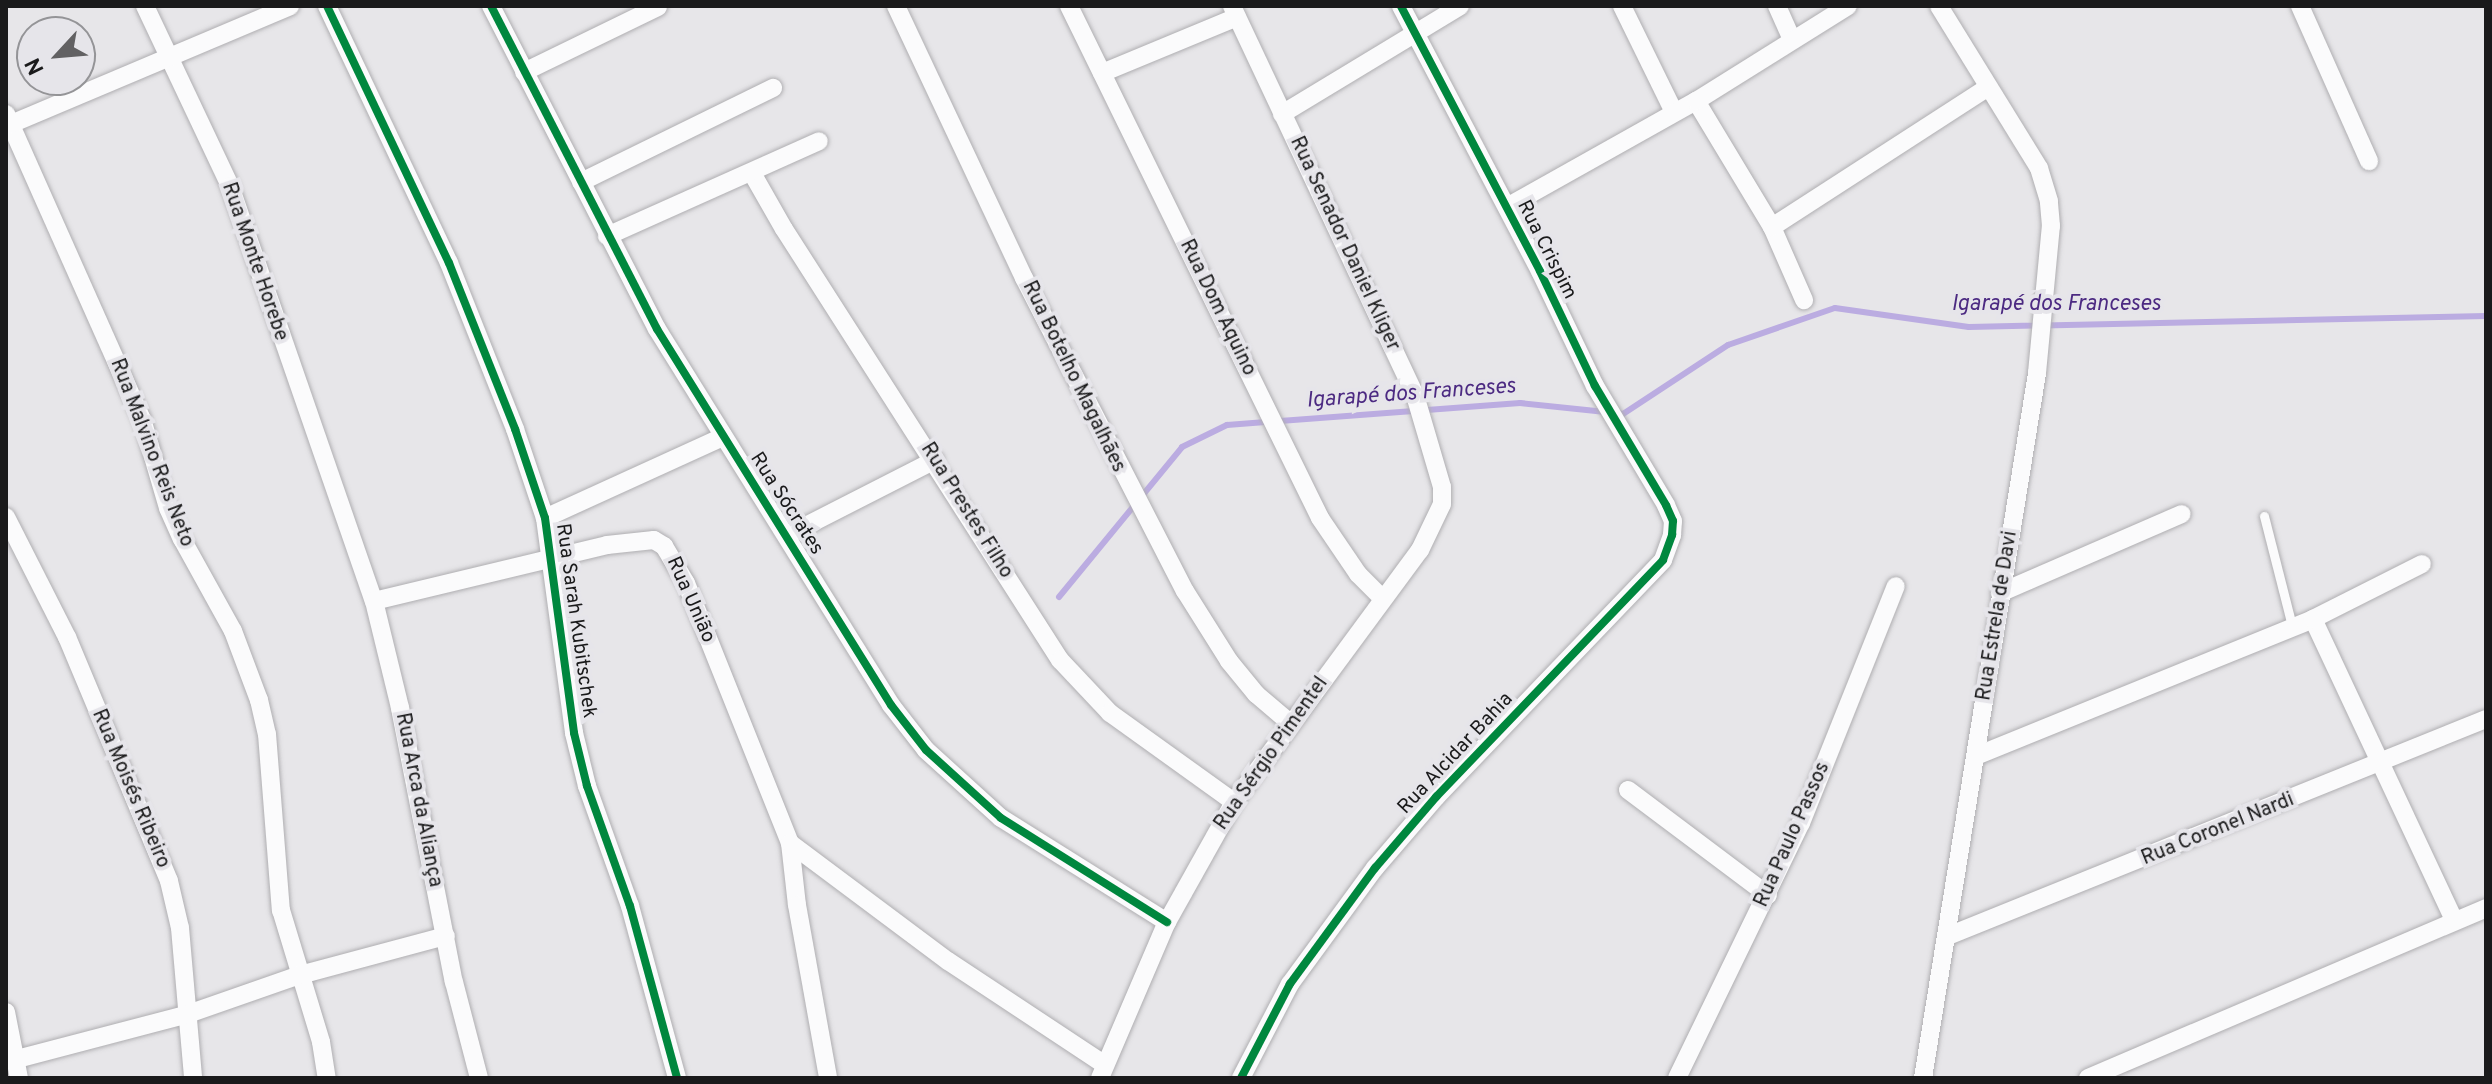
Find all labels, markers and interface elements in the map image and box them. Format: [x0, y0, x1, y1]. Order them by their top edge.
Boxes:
north arrow [16, 16, 96, 96]
text: N [20, 53, 51, 79]
street label: Rua Senador Daniel Kliger [1284, 133, 1404, 355]
street label: Rua Monte Horebe [216, 180, 292, 344]
street label: Rua Crispim [1511, 196, 1581, 304]
street label: Rua Dom Aquino [1173, 236, 1261, 380]
street label: Rua Botelho Magalhães [1016, 277, 1130, 477]
water label: Igarapé dos Franceses [1951, 292, 2161, 318]
street label: Rua Malvino Reis Neto [104, 356, 198, 550]
water label: Igarapé dos Franceses [1306, 374, 1516, 414]
street label: Rua Prestes Filho [915, 439, 1017, 583]
street label: Rua Sócrates [744, 448, 828, 560]
street label: Rua Sarah Kubitschek [549, 522, 601, 720]
street label: Rua Estrela de Davi [1973, 529, 2023, 703]
street label: Rua União [660, 553, 720, 647]
street label: Rua Sérgio Pimentel [1210, 673, 1334, 835]
street label: Rua Alcidar Bahia [1393, 688, 1519, 820]
street label: Rua Moisés Ribeiro [86, 706, 174, 872]
street label: Rua Arca da Aliança [389, 710, 447, 890]
street label: Rua Paulo Passos [1750, 759, 1836, 911]
street label: Rua Coronel Nardi [2138, 788, 2298, 872]

